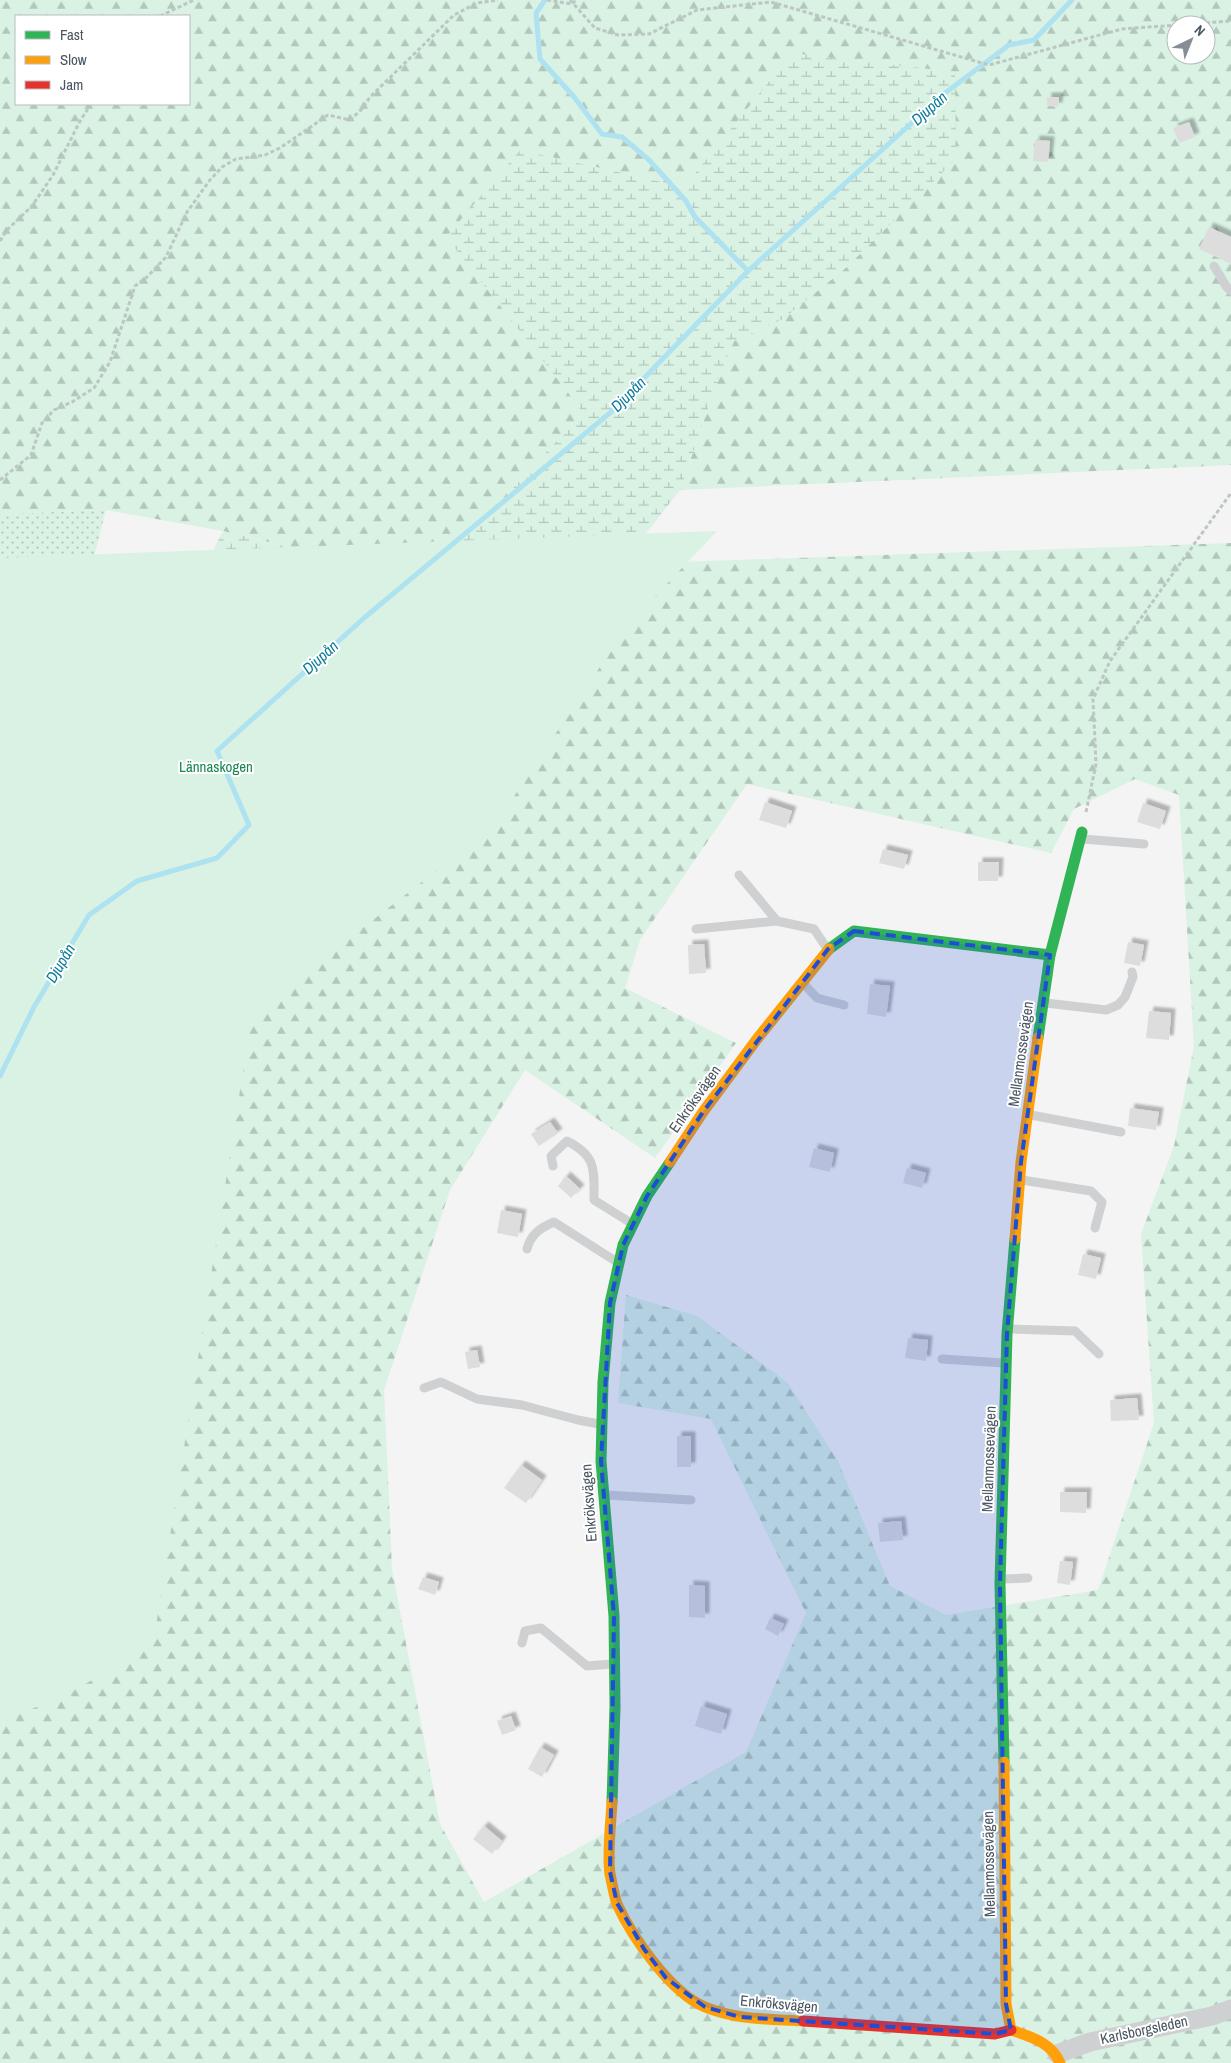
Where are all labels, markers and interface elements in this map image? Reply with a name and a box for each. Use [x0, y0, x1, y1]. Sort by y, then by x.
legend [15, 15, 190, 105]
north arrow [1166, 15, 1216, 65]
text: N [1191, 21, 1209, 40]
text: Fast [60, 24, 84, 45]
text: Slow [60, 49, 87, 70]
text: Jam [60, 74, 83, 95]
water label: Djupån [906, 86, 952, 130]
water label: Djupån [606, 372, 650, 416]
water label: Djupån [297, 635, 343, 679]
park label: Lännaskogen [179, 756, 253, 777]
water label: Djupån [40, 940, 80, 986]
street label: Mellanmossevägen [1003, 1000, 1038, 1108]
street label: Enkröksvägen [664, 1061, 726, 1137]
street label: Mellanmossevägen [976, 1406, 1001, 1512]
street label: Enkröksvägen [575, 1463, 602, 1543]
street label: Mellanmossevägen [977, 1811, 1000, 1917]
street label: Enkröksvägen [739, 1990, 819, 2017]
street label: Karlsborgsleden [1098, 2010, 1190, 2049]

